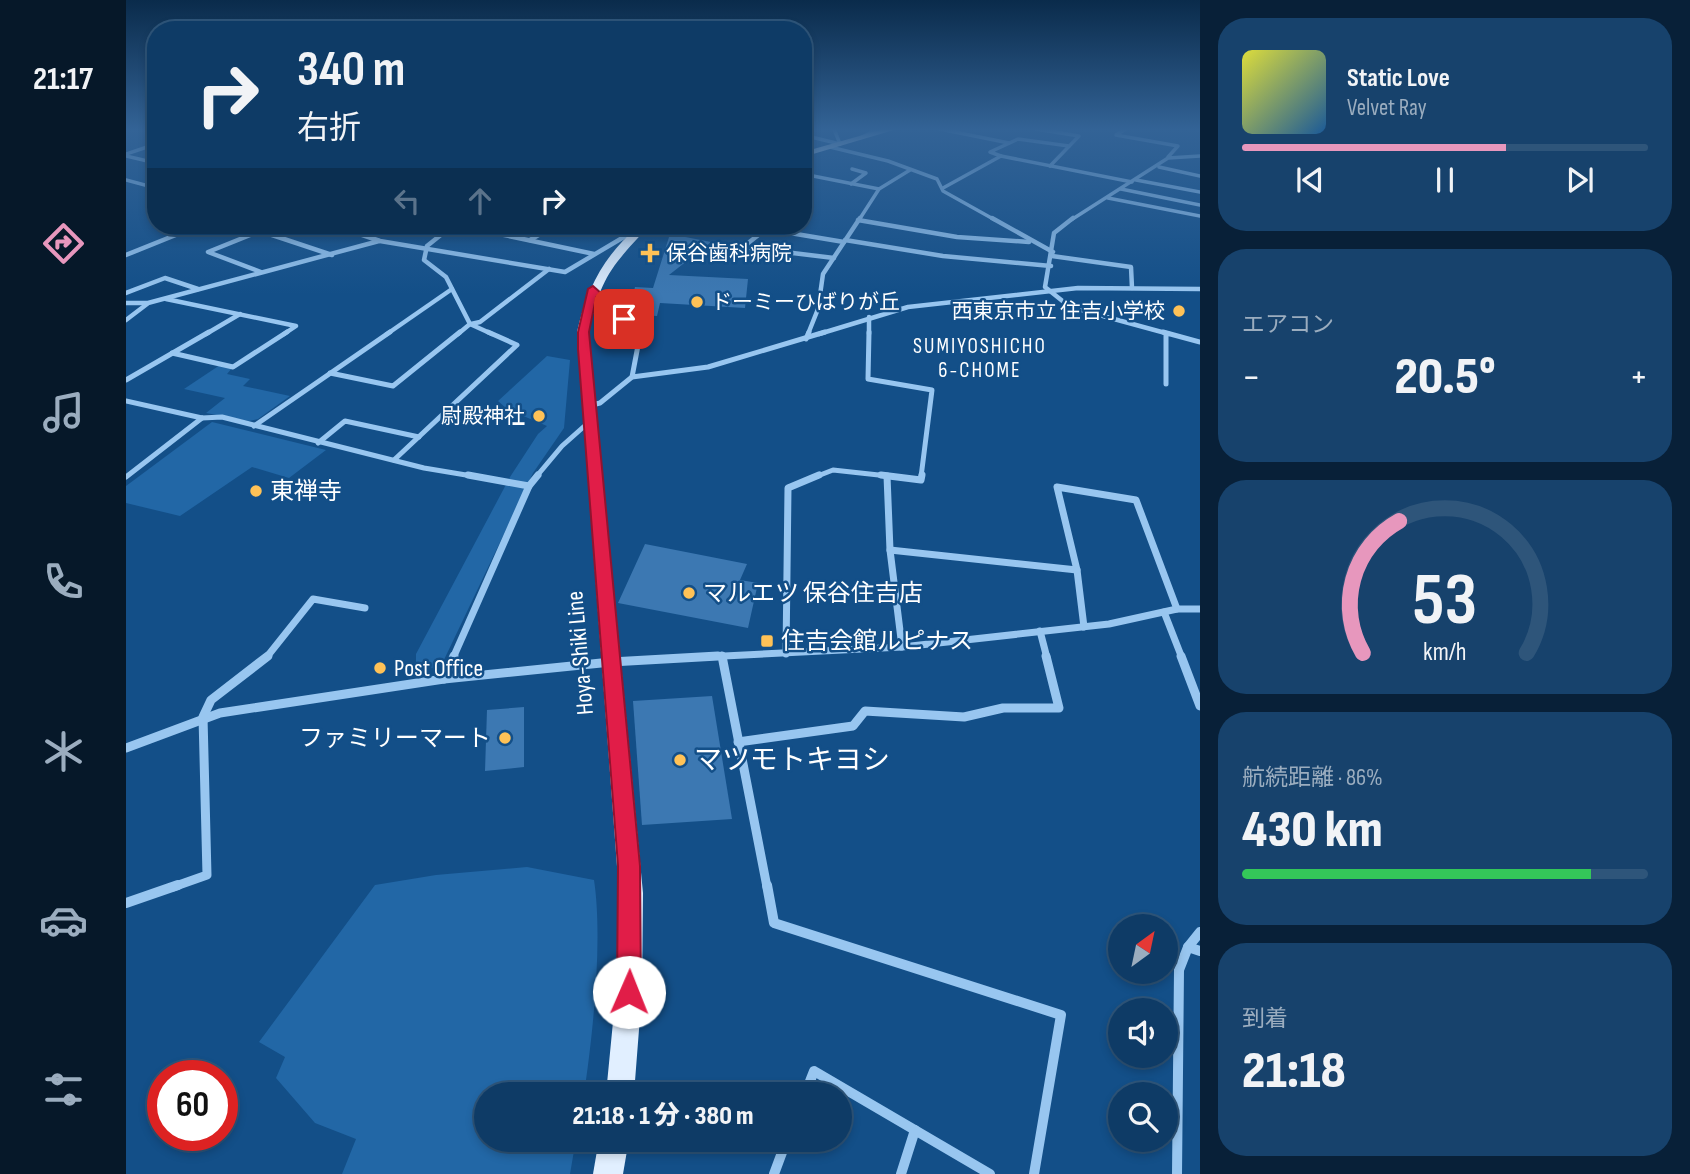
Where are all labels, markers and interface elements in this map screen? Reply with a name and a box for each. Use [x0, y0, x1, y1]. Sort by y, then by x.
text: 340 m [297, 41, 405, 100]
icon: right [182, 49, 273, 140]
text: 21:17 [33, 60, 93, 99]
text: Static Love [1347, 63, 1450, 94]
text: Velvet Ray [1347, 94, 1427, 122]
text: 右折 [297, 109, 361, 148]
icon: previous [1291, 161, 1329, 199]
icon: pause [1426, 161, 1464, 199]
icon: next [1561, 161, 1599, 199]
icon: left [388, 182, 426, 220]
icon: ahead [461, 182, 499, 220]
icon: right [534, 182, 572, 220]
icon: directions [39, 219, 88, 268]
place label: 保谷歯科病院 [666, 241, 792, 266]
marker: 保谷歯科病院 [640, 243, 660, 263]
pin [594, 289, 654, 349]
place label: ドーミーひばりが丘 [711, 290, 900, 315]
marker: ドーミーひばりが丘 [689, 294, 705, 310]
place label: 西東京市立 住吉小学校 [952, 299, 1165, 324]
icon: arrive [605, 300, 643, 338]
marker: 西東京市立 住吉小学校 [1171, 303, 1187, 319]
text: エアコン [1242, 311, 1334, 339]
district label: SUMIYOSHICHO 6-CHOME [913, 334, 1047, 383]
text: 20.5° [1394, 346, 1496, 409]
text: − [1242, 355, 1261, 400]
text: + [1629, 355, 1648, 400]
icon: music [39, 388, 88, 437]
place label: 尉殿神社 [441, 404, 525, 429]
marker: 尉殿神社 [531, 408, 547, 424]
place label: 東禅寺 [270, 477, 342, 506]
marker: 東禅寺 [248, 483, 264, 499]
icon: phone [39, 557, 88, 606]
text: 53 [1413, 557, 1477, 645]
place label: マルエツ 保谷住吉店 [703, 579, 923, 608]
marker: マルエツ 保谷住吉店 [681, 585, 697, 601]
street label: Hoya-Shiki Line [560, 590, 600, 716]
place label: 住吉会館ルピナス [781, 627, 973, 656]
marker: 住吉会館ルピナス [759, 633, 775, 649]
text: km/h [1423, 637, 1467, 668]
place label: Post Office [394, 654, 483, 683]
marker: Post Office [372, 660, 388, 676]
place label: ファミリーマート [299, 724, 491, 753]
icon: climate [39, 727, 88, 776]
marker: ファミリーマート [497, 730, 513, 746]
place label: マツモトキヨシ [694, 744, 890, 777]
marker: マツモトキヨシ [672, 752, 688, 768]
text: 航続距離 · 86% [1242, 764, 1383, 792]
text: 430 km [1242, 799, 1383, 862]
icon: car [39, 896, 88, 945]
north arrow [1108, 914, 1178, 984]
map controls [1108, 914, 1178, 1152]
position arrow [592, 955, 666, 1029]
button: sound [1108, 998, 1178, 1068]
text: 到着 [1242, 1005, 1288, 1033]
text: 21:18 [1242, 1040, 1346, 1103]
speed limit sign: 60 [147, 1060, 238, 1151]
icon: filters [39, 1065, 88, 1114]
button: search [1108, 1082, 1178, 1152]
text: 21:18 · 1 分 · 380 m [573, 1101, 753, 1132]

